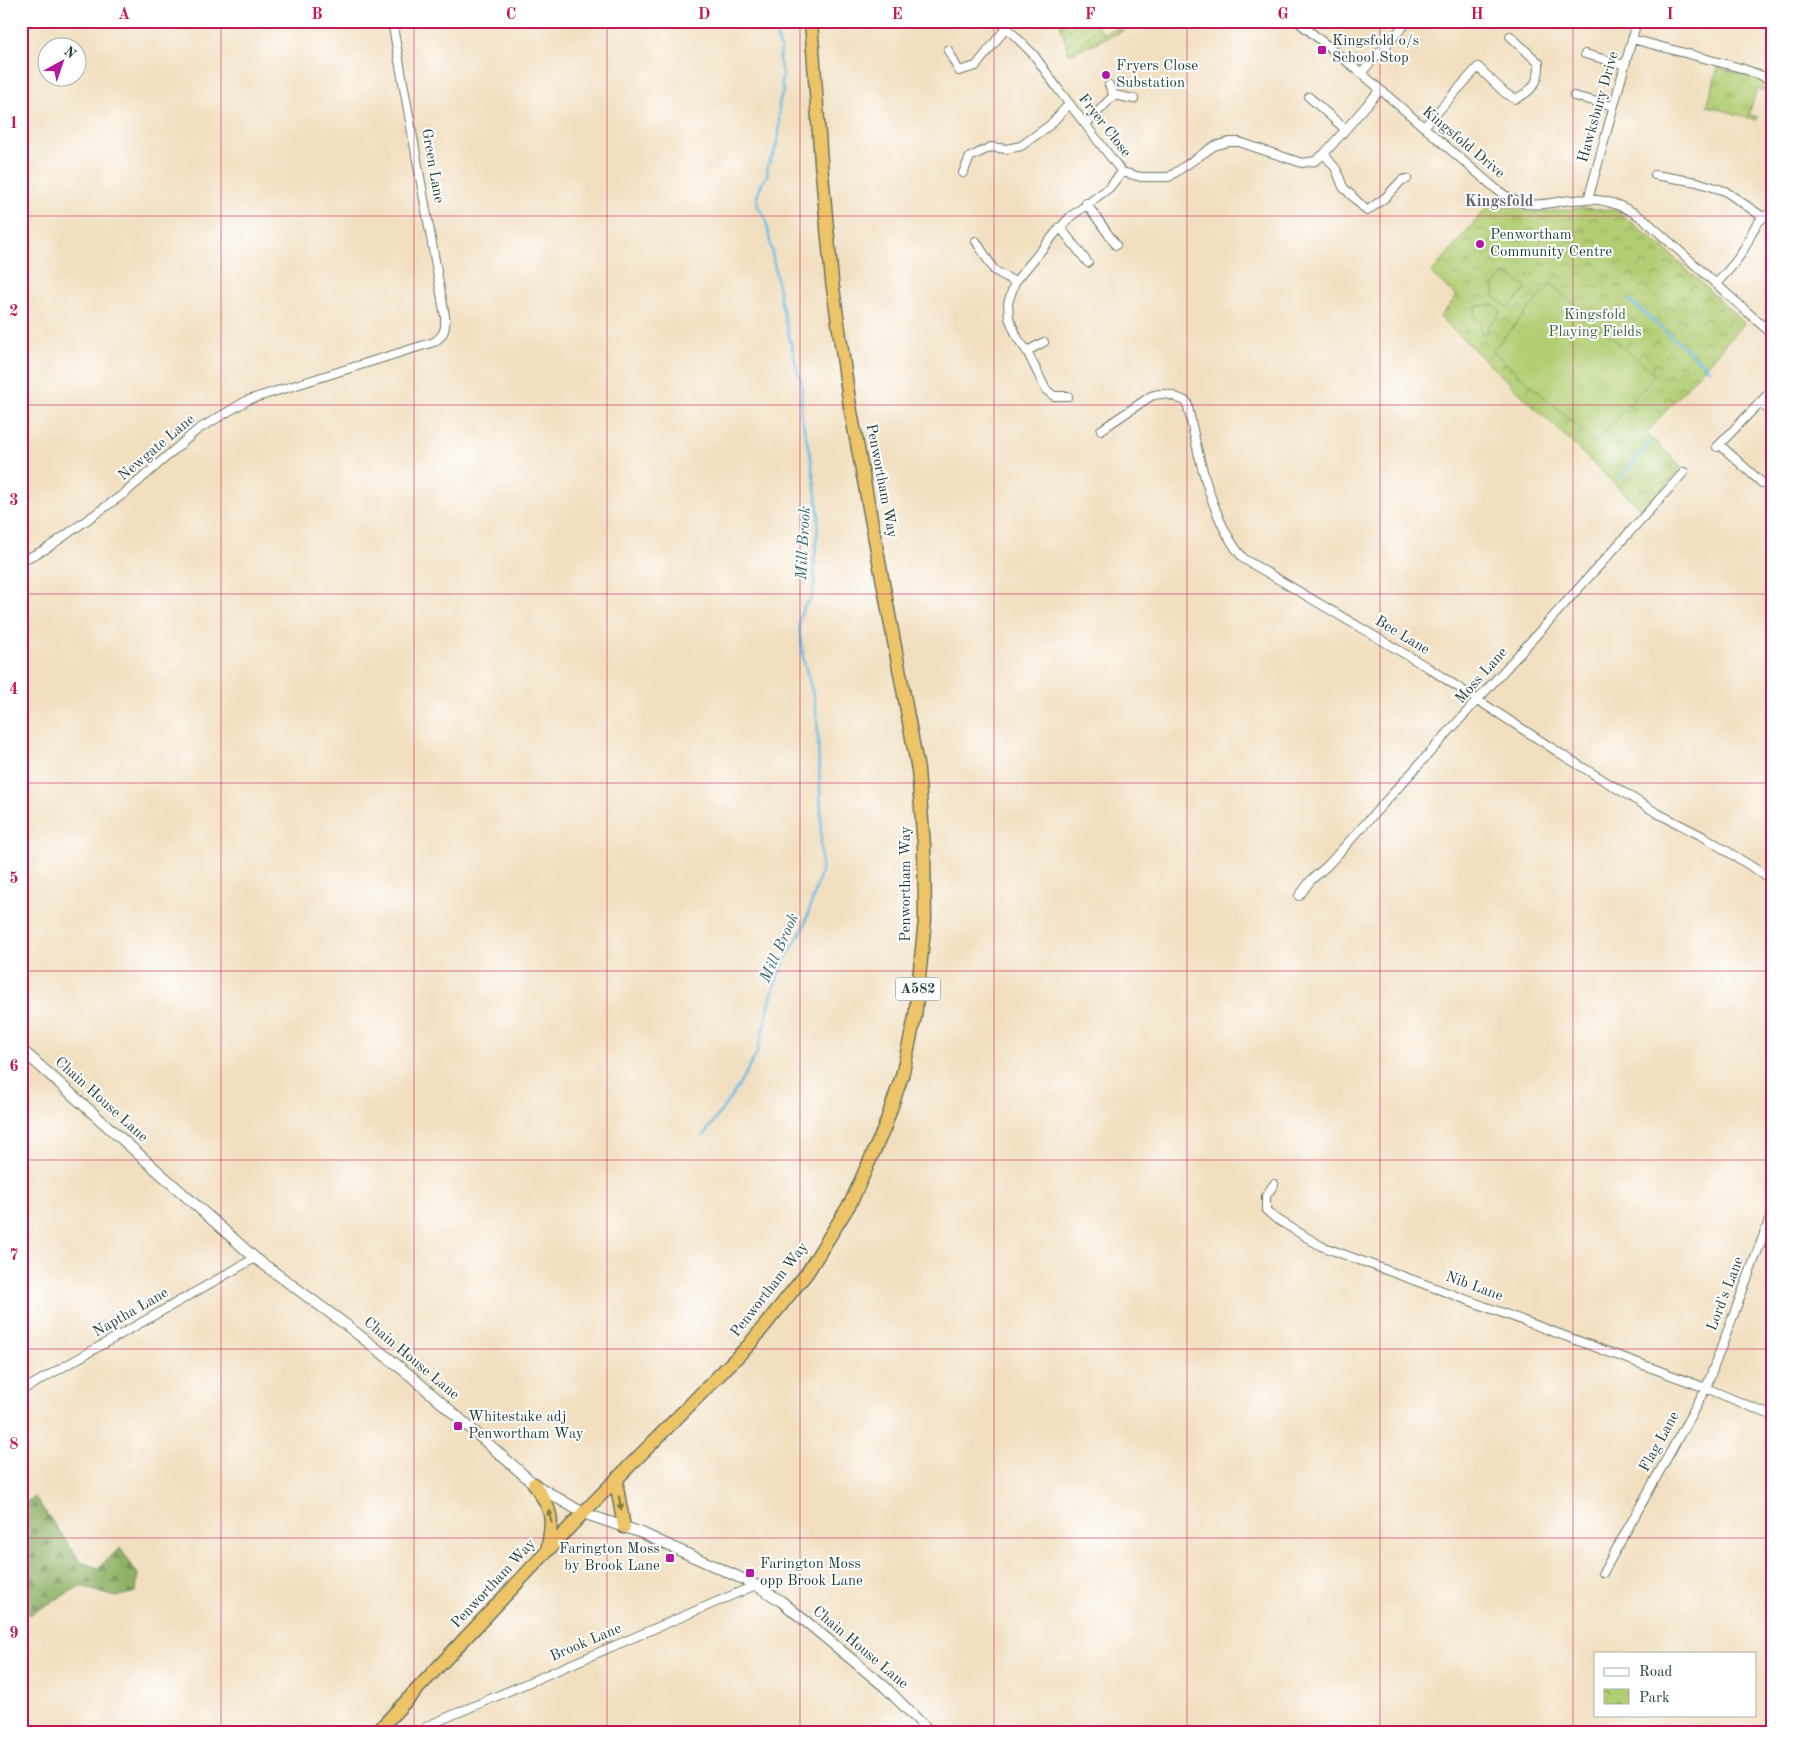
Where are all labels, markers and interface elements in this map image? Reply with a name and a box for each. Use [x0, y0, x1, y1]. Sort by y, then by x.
text: A [118, 7, 130, 23]
text: B [311, 7, 323, 23]
text: C [506, 7, 516, 23]
text: D [698, 7, 710, 23]
text: E [891, 7, 903, 23]
text: F [1085, 7, 1096, 23]
text: G [1277, 7, 1289, 23]
text: H [1470, 7, 1484, 23]
text: I [1666, 7, 1674, 23]
place label: Kingsfold o/s School Stop [1332, 34, 1419, 66]
north arrow [38, 38, 88, 88]
text: N [61, 44, 79, 62]
marker: Kingsfold o/s School Stop [1316, 44, 1328, 56]
street label: Hawksbury Drive [1576, 50, 1622, 164]
place label: Fryers Close Substation [1116, 59, 1198, 91]
marker: Fryers Close Substation [1100, 69, 1112, 81]
street label: Fryer Close [1075, 92, 1133, 161]
street label: Kingsfold Drive [1419, 104, 1507, 182]
text: 1 [9, 116, 19, 132]
street label: Green Lane [418, 128, 446, 205]
district label: Kingsfold [1465, 194, 1534, 210]
place label: Penwortham Community Centre [1490, 228, 1612, 260]
marker: Penwortham Community Centre [1474, 238, 1486, 250]
text: 2 [9, 304, 19, 320]
park label: Kingsfold Playing Fields [1548, 308, 1642, 340]
street label: Newgate Lane [116, 412, 198, 484]
street label: Penwortham Way [863, 423, 899, 539]
text: 3 [9, 493, 19, 509]
water label: Mill Brook [794, 505, 814, 581]
street label: Bee Lane [1372, 614, 1432, 658]
street label: Moss Lane [1453, 645, 1511, 707]
text: 4 [9, 682, 19, 698]
street label: Penwortham Way [899, 826, 914, 942]
text: 5 [9, 871, 19, 887]
water label: Mill Brook [757, 911, 802, 986]
road number: A582 [896, 978, 940, 1001]
street label: Chain House Lane [52, 1055, 150, 1146]
text: 6 [9, 1059, 19, 1075]
street label: Penwortham Way [728, 1240, 812, 1340]
text: 7 [9, 1248, 19, 1264]
street label: Lord's Lane [1705, 1255, 1747, 1333]
street label: Nib Lane [1443, 1270, 1505, 1304]
street label: Naptha Lane [91, 1285, 171, 1341]
street label: Chain House Lane [360, 1315, 462, 1403]
street label: Flag Lane [1637, 1409, 1683, 1475]
place label: Whitestake adj Penwortham Way [468, 1410, 584, 1442]
marker: Whitestake adj Penwortham Way [452, 1420, 464, 1432]
text: 8 [9, 1437, 19, 1453]
one-way arrow [616, 1495, 624, 1511]
one-way arrow [546, 1508, 554, 1523]
street label: Penwortham Way [449, 1537, 539, 1631]
place label: Farington Moss by Brook Lane [559, 1542, 660, 1574]
marker: Farington Moss by Brook Lane [664, 1552, 676, 1564]
place label: Farington Moss opp Brook Lane [760, 1557, 863, 1589]
marker: Farington Moss opp Brook Lane [744, 1567, 756, 1579]
street label: Chain House Lane [809, 1604, 911, 1692]
street label: Brook Lane [548, 1621, 624, 1665]
text: 9 [9, 1626, 19, 1642]
legend [1594, 1652, 1756, 1716]
text: Road [1639, 1665, 1673, 1680]
text: Park [1639, 1691, 1670, 1706]

